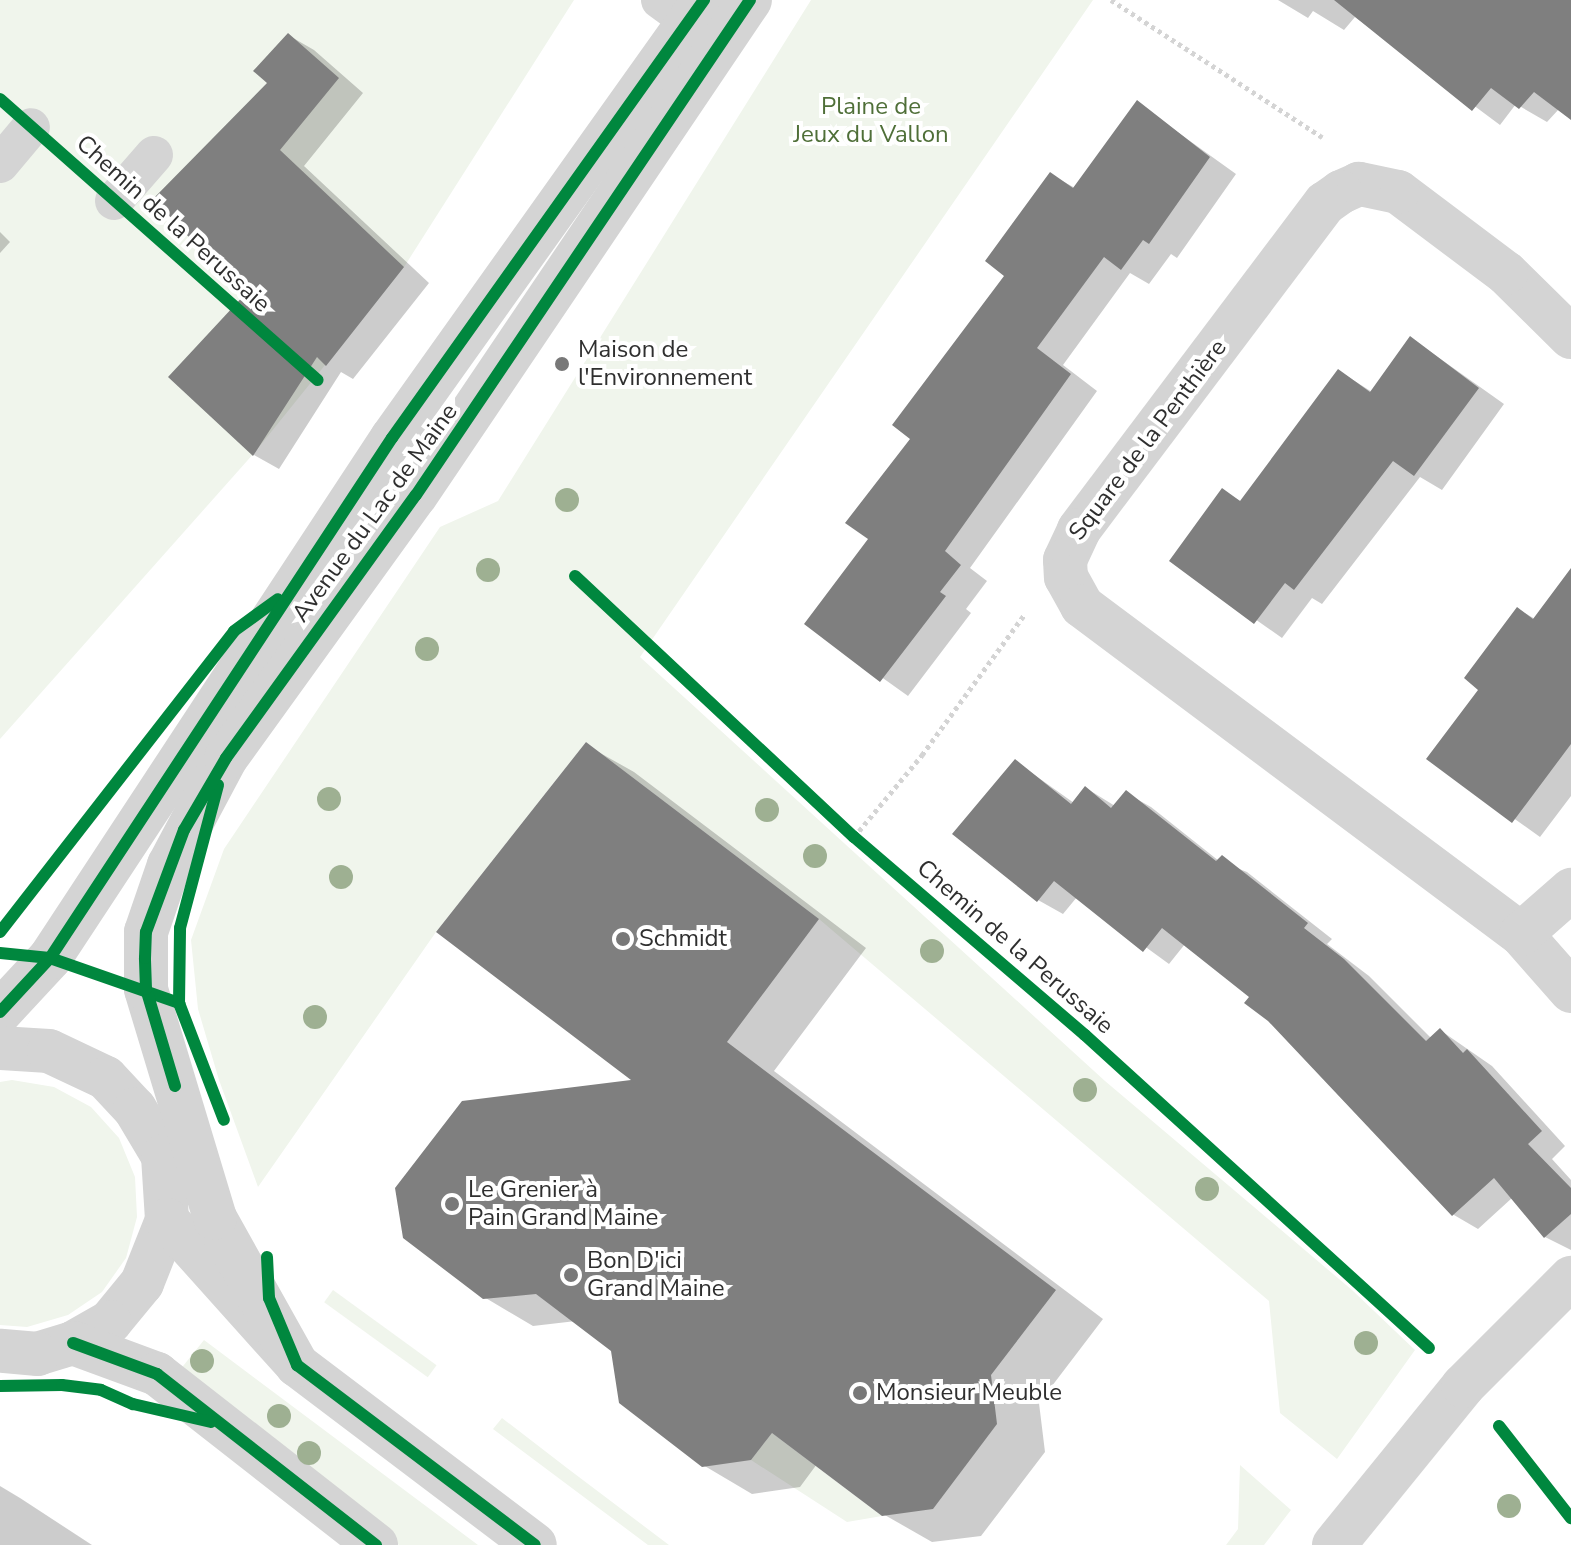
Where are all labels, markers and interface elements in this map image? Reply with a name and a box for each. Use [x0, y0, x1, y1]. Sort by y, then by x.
park label: Plaine de Jeux du Vallon [793, 93, 949, 149]
street label: Chemin de la Perussaie [70, 129, 276, 319]
street label: Square de la Penthière [1063, 334, 1233, 546]
place label: Maison de l'Environnement [578, 336, 752, 392]
marker: Maison de l'Environnement [553, 355, 571, 373]
street label: Avenue du Lac de Maine [286, 398, 464, 628]
street label: Chemin de la Perussaie [911, 854, 1119, 1040]
place label: Schmidt [639, 925, 727, 953]
marker: Schmidt [614, 930, 632, 948]
place label: Le Grenier à Pain Grand Maine [468, 1176, 658, 1232]
marker: Le Grenier à Pain Grand Maine [443, 1195, 461, 1213]
place label: Bon D'ici Grand Maine [587, 1247, 725, 1303]
marker: Bon D'ici Grand Maine [562, 1266, 580, 1284]
place label: Monsieur Meuble [876, 1379, 1062, 1407]
marker: Monsieur Meuble [851, 1384, 869, 1402]

